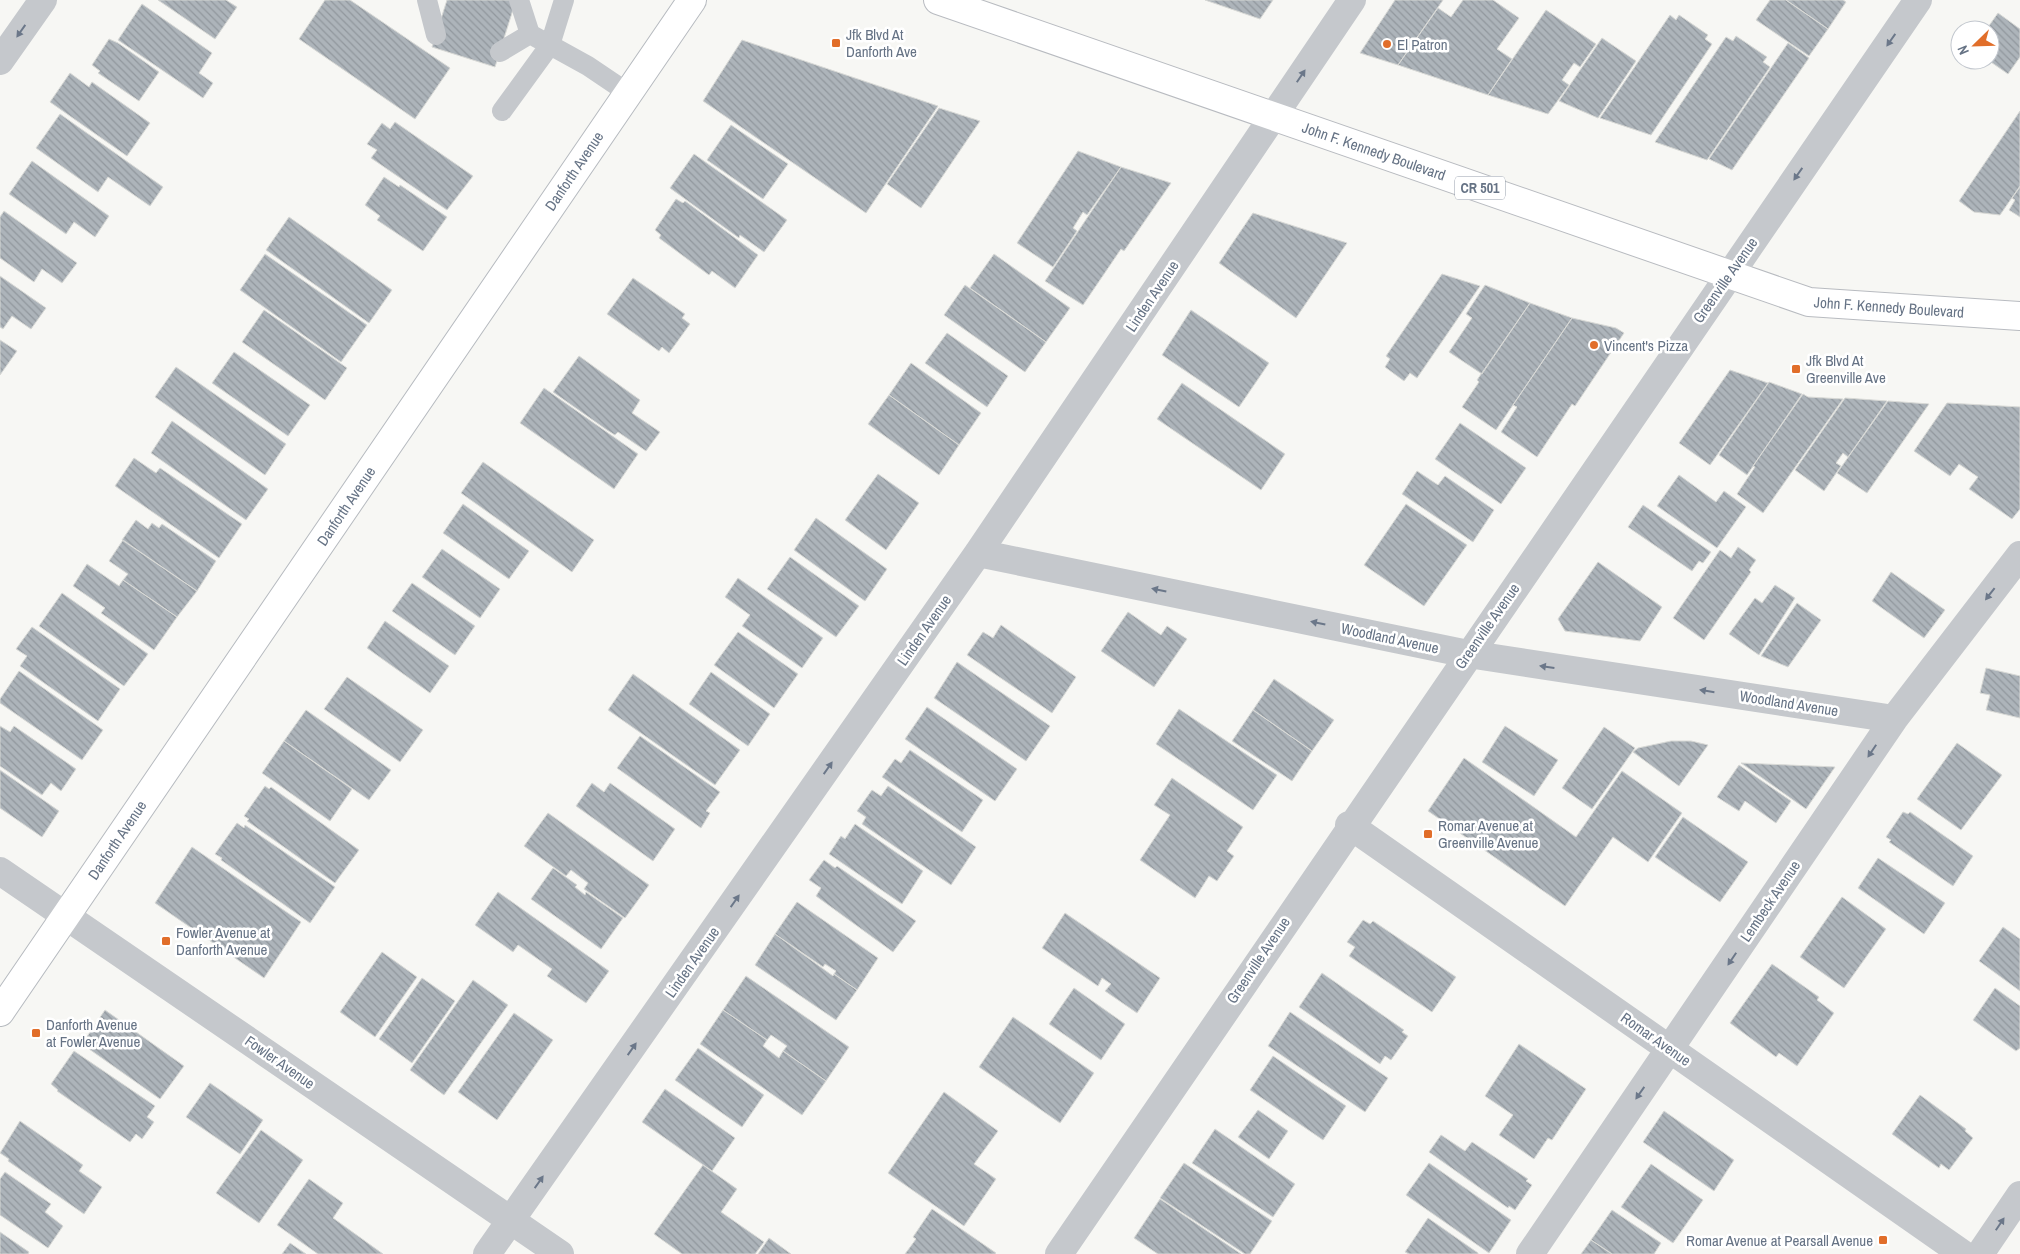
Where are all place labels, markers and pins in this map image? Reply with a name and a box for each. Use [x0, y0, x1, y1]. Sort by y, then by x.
place label: Jfk Blvd At Danforth Ave [846, 24, 917, 62]
place label: El Patron [1397, 34, 1448, 55]
marker: Jfk Blvd At Danforth Ave [830, 37, 842, 49]
marker: El Patron [1381, 38, 1393, 50]
place label: Vincent's Pizza [1604, 335, 1688, 356]
marker: Vincent's Pizza [1588, 339, 1600, 351]
place label: Jfk Blvd At Greenville Ave [1806, 350, 1886, 388]
marker: Jfk Blvd At Greenville Ave [1790, 363, 1802, 375]
place label: Romar Avenue at Greenville Avenue [1438, 815, 1538, 853]
marker: Romar Avenue at Greenville Avenue [1422, 828, 1434, 840]
place label: Fowler Avenue at Danforth Avenue [176, 922, 271, 960]
marker: Fowler Avenue at Danforth Avenue [160, 935, 172, 947]
place label: Danforth Avenue at Fowler Avenue [46, 1014, 140, 1052]
marker: Danforth Avenue at Fowler Avenue [30, 1027, 42, 1039]
place label: Romar Avenue at Pearsall Avenue [1686, 1230, 1873, 1251]
marker: Romar Avenue at Pearsall Avenue [1877, 1234, 1889, 1246]

